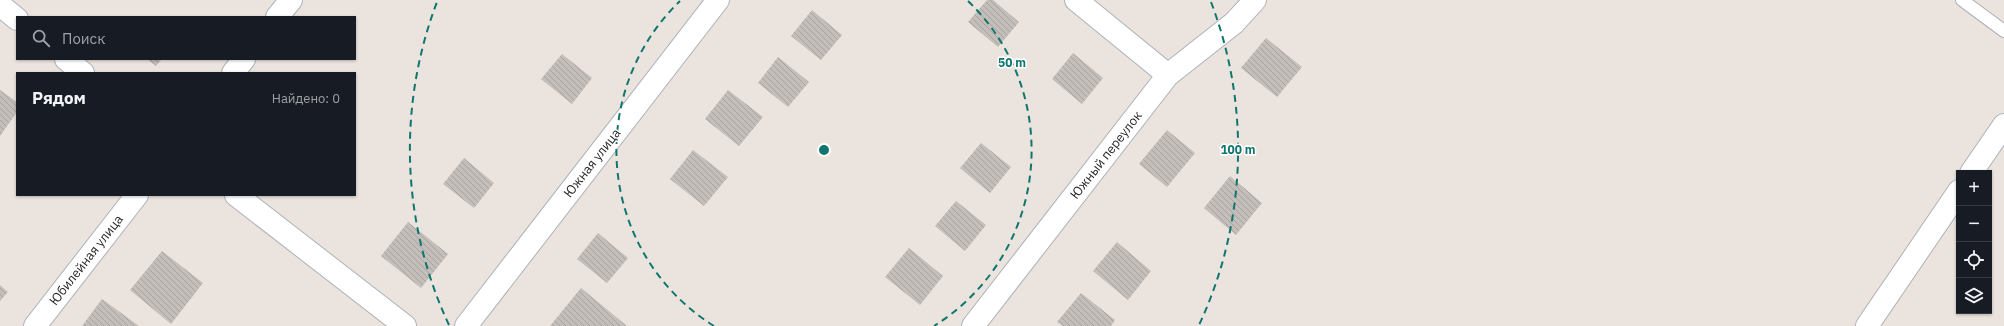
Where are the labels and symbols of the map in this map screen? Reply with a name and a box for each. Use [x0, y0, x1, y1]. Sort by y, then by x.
text: 50 m [998, 55, 1026, 70]
street label: Южный переулок [1066, 107, 1146, 203]
street label: Южная улица [560, 125, 624, 201]
text: 100 m [1220, 142, 1256, 157]
centre of rings [817, 143, 831, 157]
street label: Юбилейная улица [45, 211, 127, 309]

